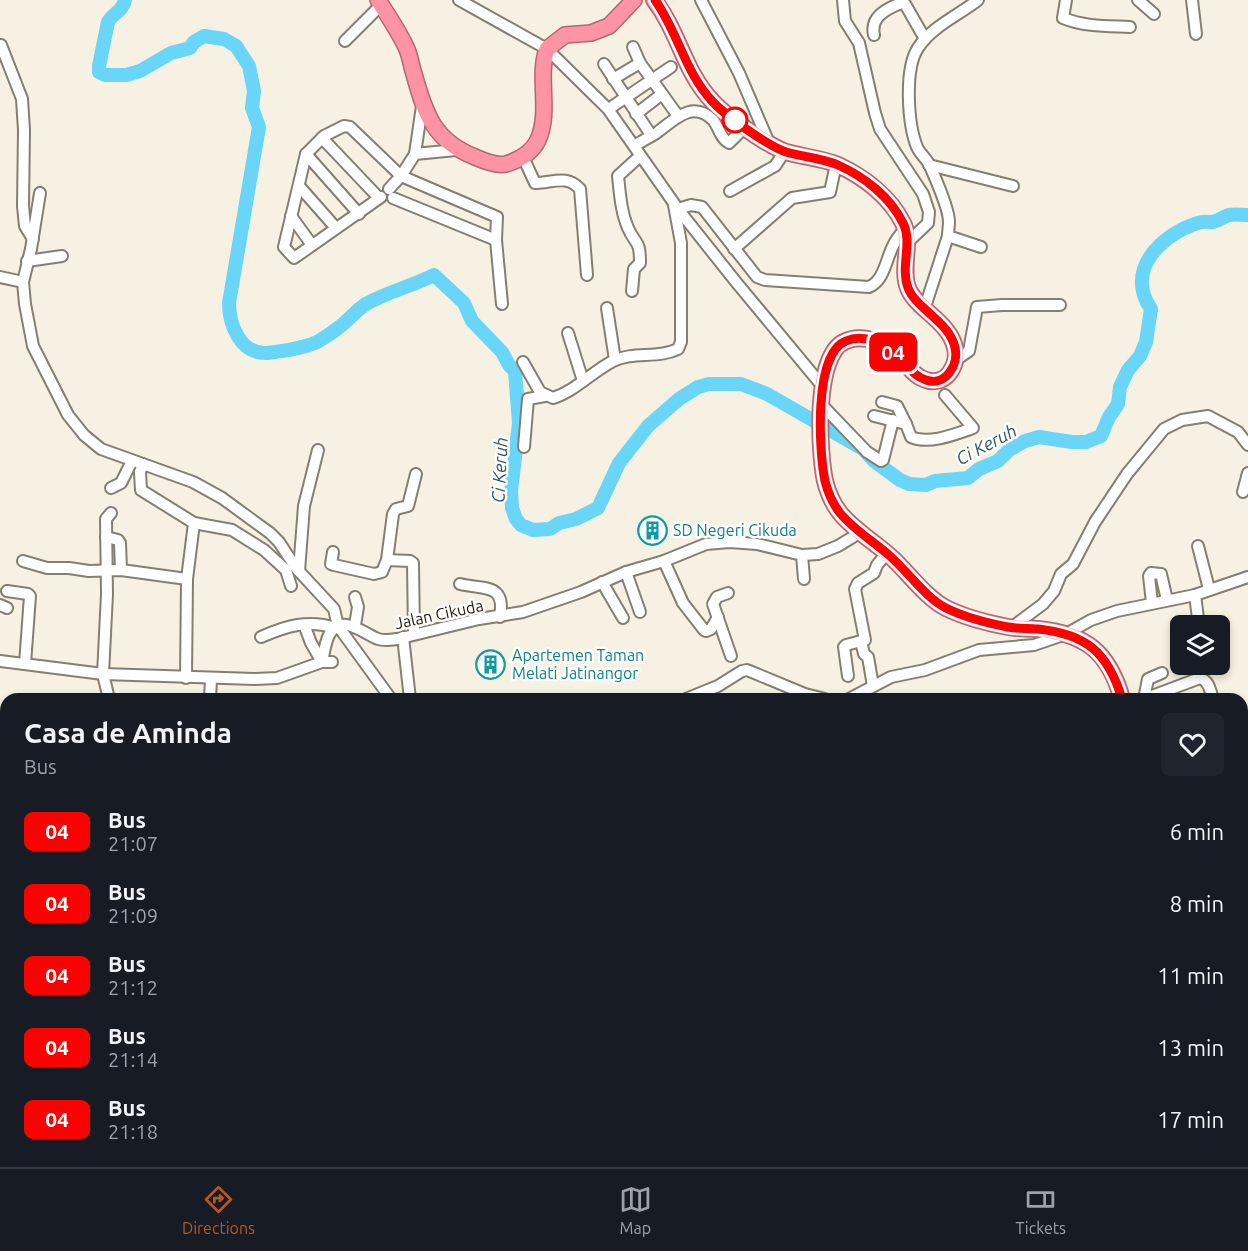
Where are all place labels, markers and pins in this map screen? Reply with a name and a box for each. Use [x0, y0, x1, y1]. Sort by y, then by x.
unlabelled marker [722, 107, 748, 133]
building icon: SD Negeri Cikuda [636, 514, 668, 546]
place label: SD Negeri Cikuda [673, 521, 797, 539]
place label: Apartemen Taman Melati Jatinangor [512, 646, 644, 682]
building icon: Apartemen Taman Melati Jatinangor [475, 648, 507, 680]

